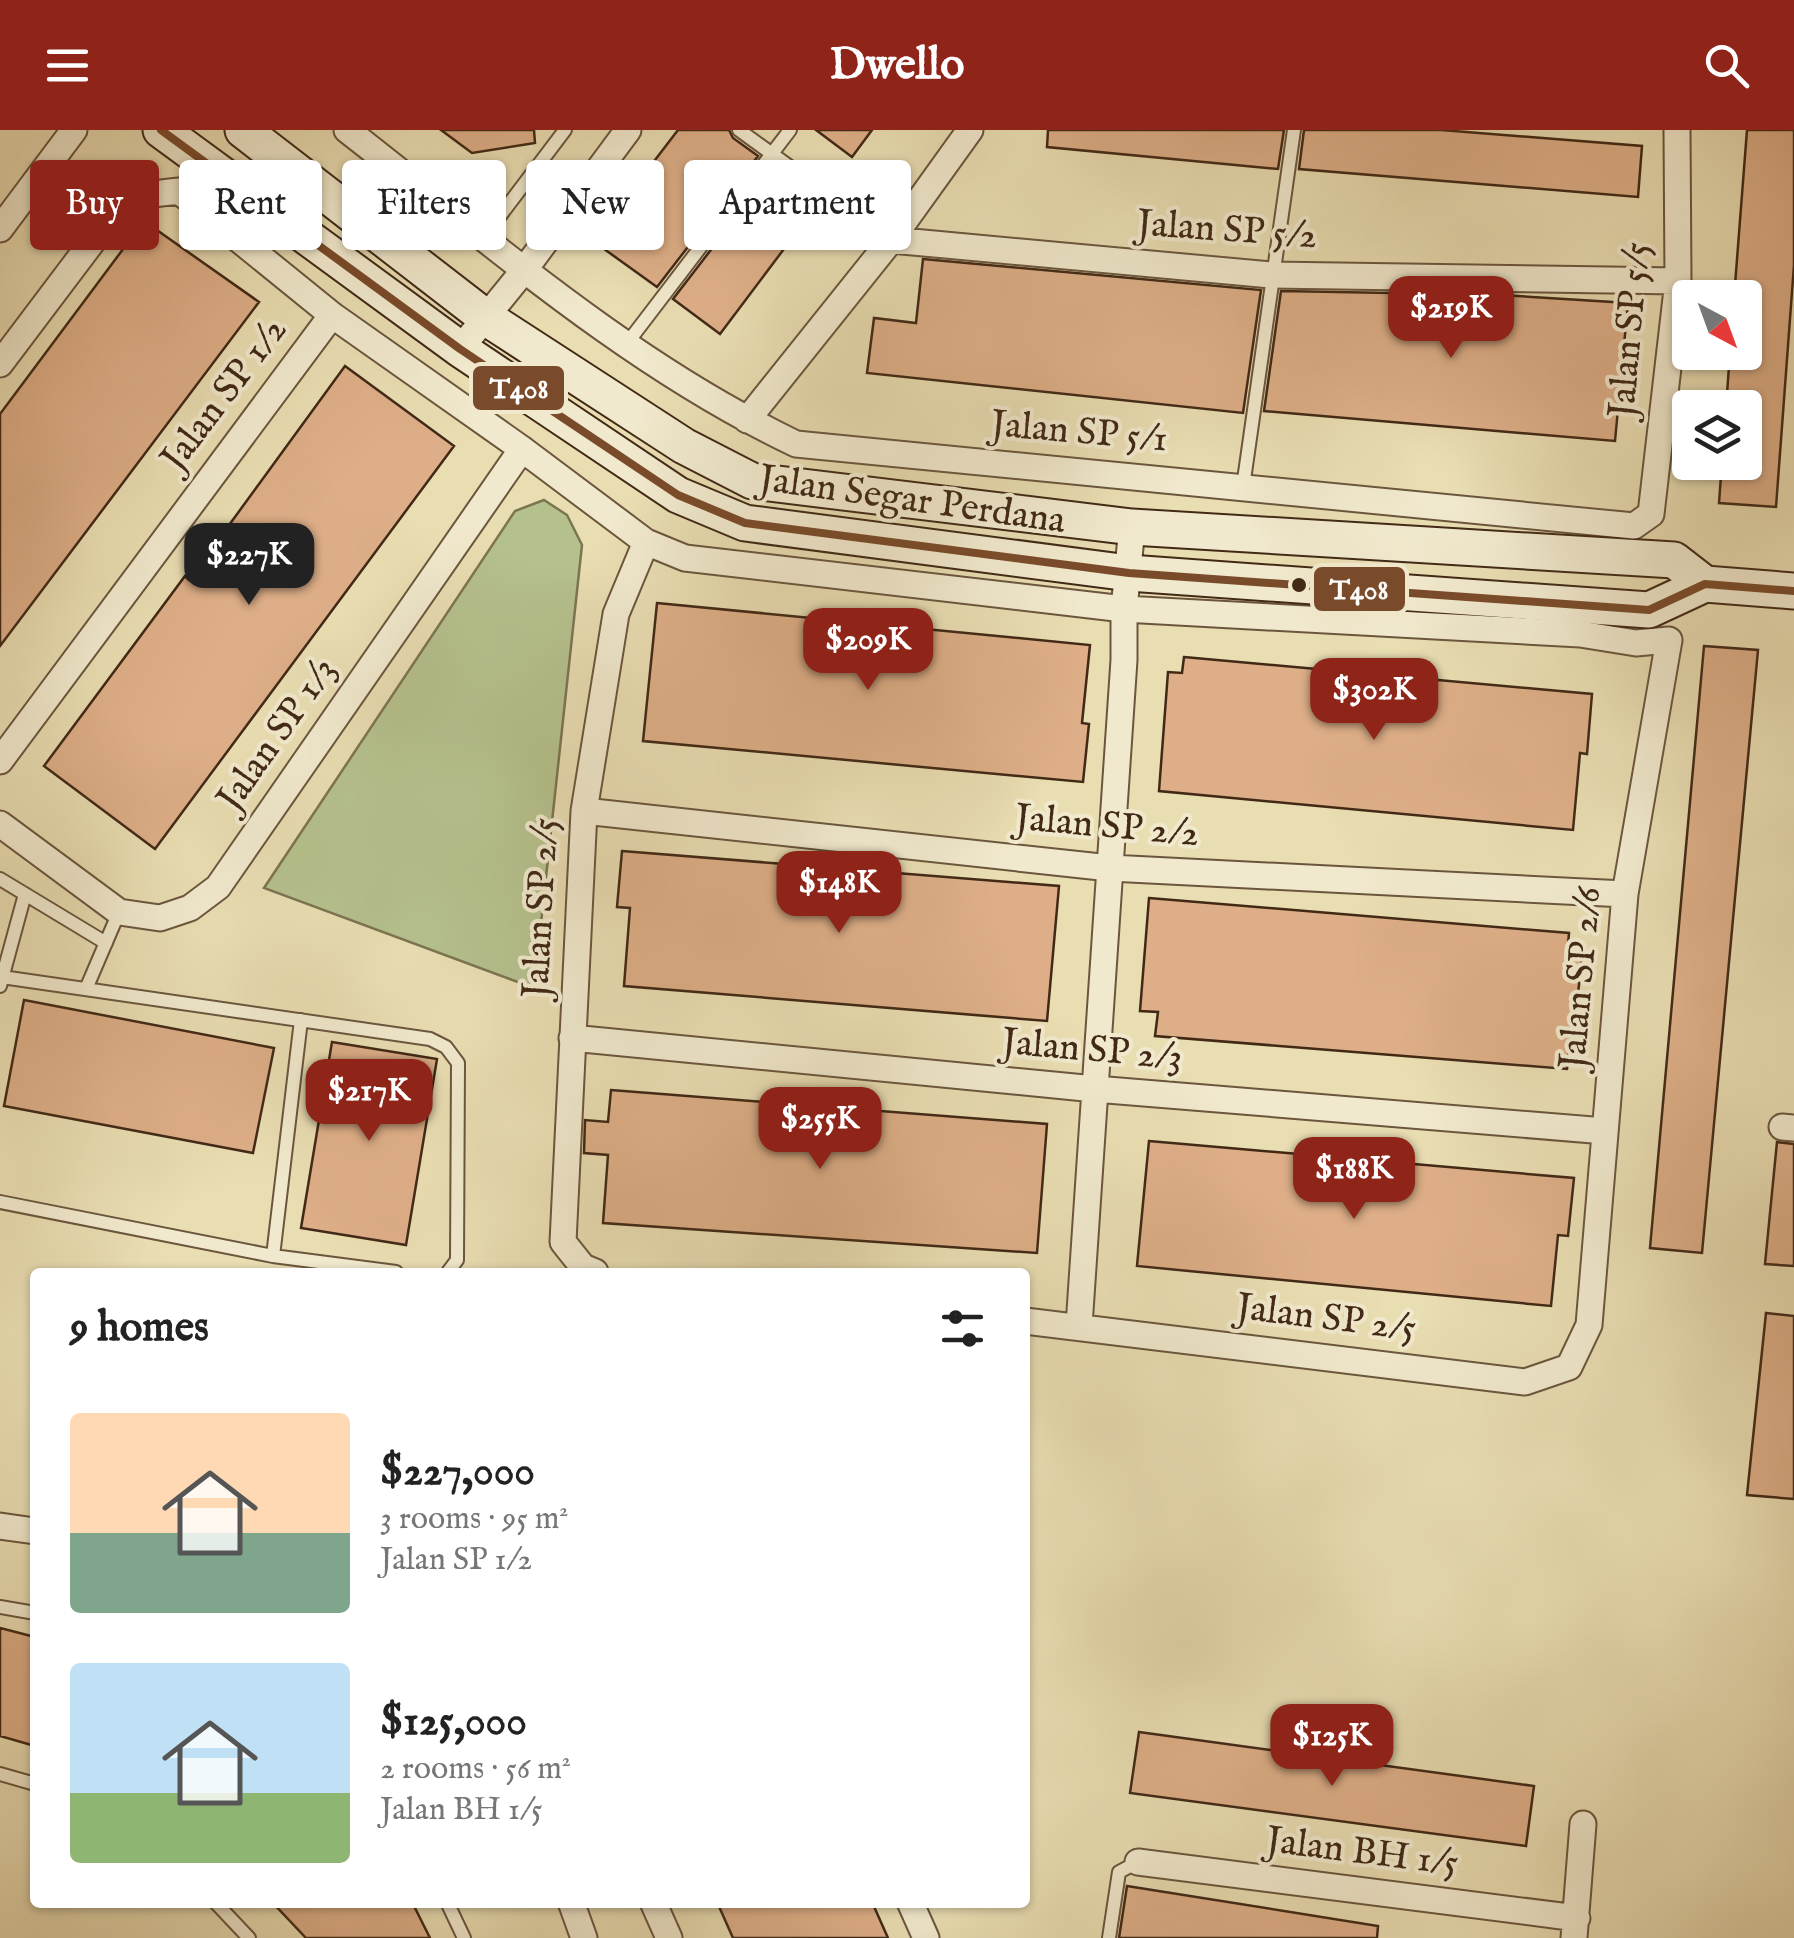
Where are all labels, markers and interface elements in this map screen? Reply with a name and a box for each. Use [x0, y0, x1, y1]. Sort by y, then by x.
text: Dwello [830, 37, 964, 94]
icon: menu [40, 38, 95, 93]
icon: search [1699, 38, 1754, 93]
chip: Buy [30, 160, 159, 250]
chip: Rent [179, 160, 322, 250]
chip: Filters [342, 160, 506, 250]
chip: New [526, 160, 664, 250]
chip: Apartment [684, 160, 911, 250]
street label: Jalan SP 5/2 [1131, 200, 1319, 261]
street label: Jalan SP 5/5 [1599, 240, 1663, 424]
pin: $219K [1381, 276, 1521, 361]
north arrow [1672, 280, 1762, 370]
map controls [1672, 280, 1762, 480]
text: $219K [1410, 288, 1492, 329]
street label: Jalan SP 1/2 [149, 308, 299, 485]
line badge: T408 [471, 364, 566, 412]
text: T408 [489, 373, 548, 408]
button: layers [1672, 390, 1762, 480]
street label: Jalan SP 5/1 [985, 401, 1169, 465]
street label: Jalan Segar Perdana [752, 455, 1069, 546]
pin: $227K [179, 523, 319, 608]
text: $227K [206, 535, 292, 576]
line badge: T408 [1312, 565, 1407, 613]
text: T408 [1329, 574, 1388, 609]
unlabelled marker [1289, 575, 1309, 595]
pin: $209K [798, 608, 938, 693]
text: $209K [825, 620, 911, 661]
street label: Jalan SP 1/3 [205, 649, 349, 825]
pin: $302K [1304, 658, 1444, 743]
text: $302K [1332, 670, 1416, 711]
street label: Jalan SP 2/2 [1009, 795, 1201, 859]
street label: Jalan SP 2/5 [513, 817, 571, 1003]
pin: $148K [769, 851, 909, 936]
text: $148K [798, 863, 880, 904]
street label: Jalan SP 2/6 [1550, 884, 1614, 1075]
street label: Jalan SP 2/3 [996, 1019, 1184, 1083]
pin: $217K [299, 1059, 439, 1144]
text: $217K [328, 1071, 410, 1112]
pin: $255K [750, 1087, 890, 1172]
text: $255K [781, 1099, 859, 1140]
pin: $188K [1284, 1137, 1424, 1222]
text: $188K [1315, 1149, 1393, 1190]
street label: Jalan SP 2/5 [1229, 1284, 1419, 1354]
icon: filters [935, 1301, 990, 1356]
text: 9 homes [70, 1302, 209, 1355]
text: $227,000 [380, 1446, 535, 1499]
icon: home [150, 1453, 270, 1573]
text: 3 rooms · 95 m² [380, 1499, 568, 1540]
text: Jalan SP 1/2 [380, 1540, 532, 1581]
text: $125,000 [380, 1696, 527, 1749]
icon: home [150, 1703, 270, 1823]
pin: $125K [1262, 1704, 1402, 1789]
text: $125K [1292, 1716, 1372, 1757]
text: 2 rooms · 56 m² [380, 1749, 571, 1790]
text: Jalan BH 1/5 [380, 1790, 543, 1831]
street label: Jalan BH 1/5 [1259, 1817, 1461, 1889]

